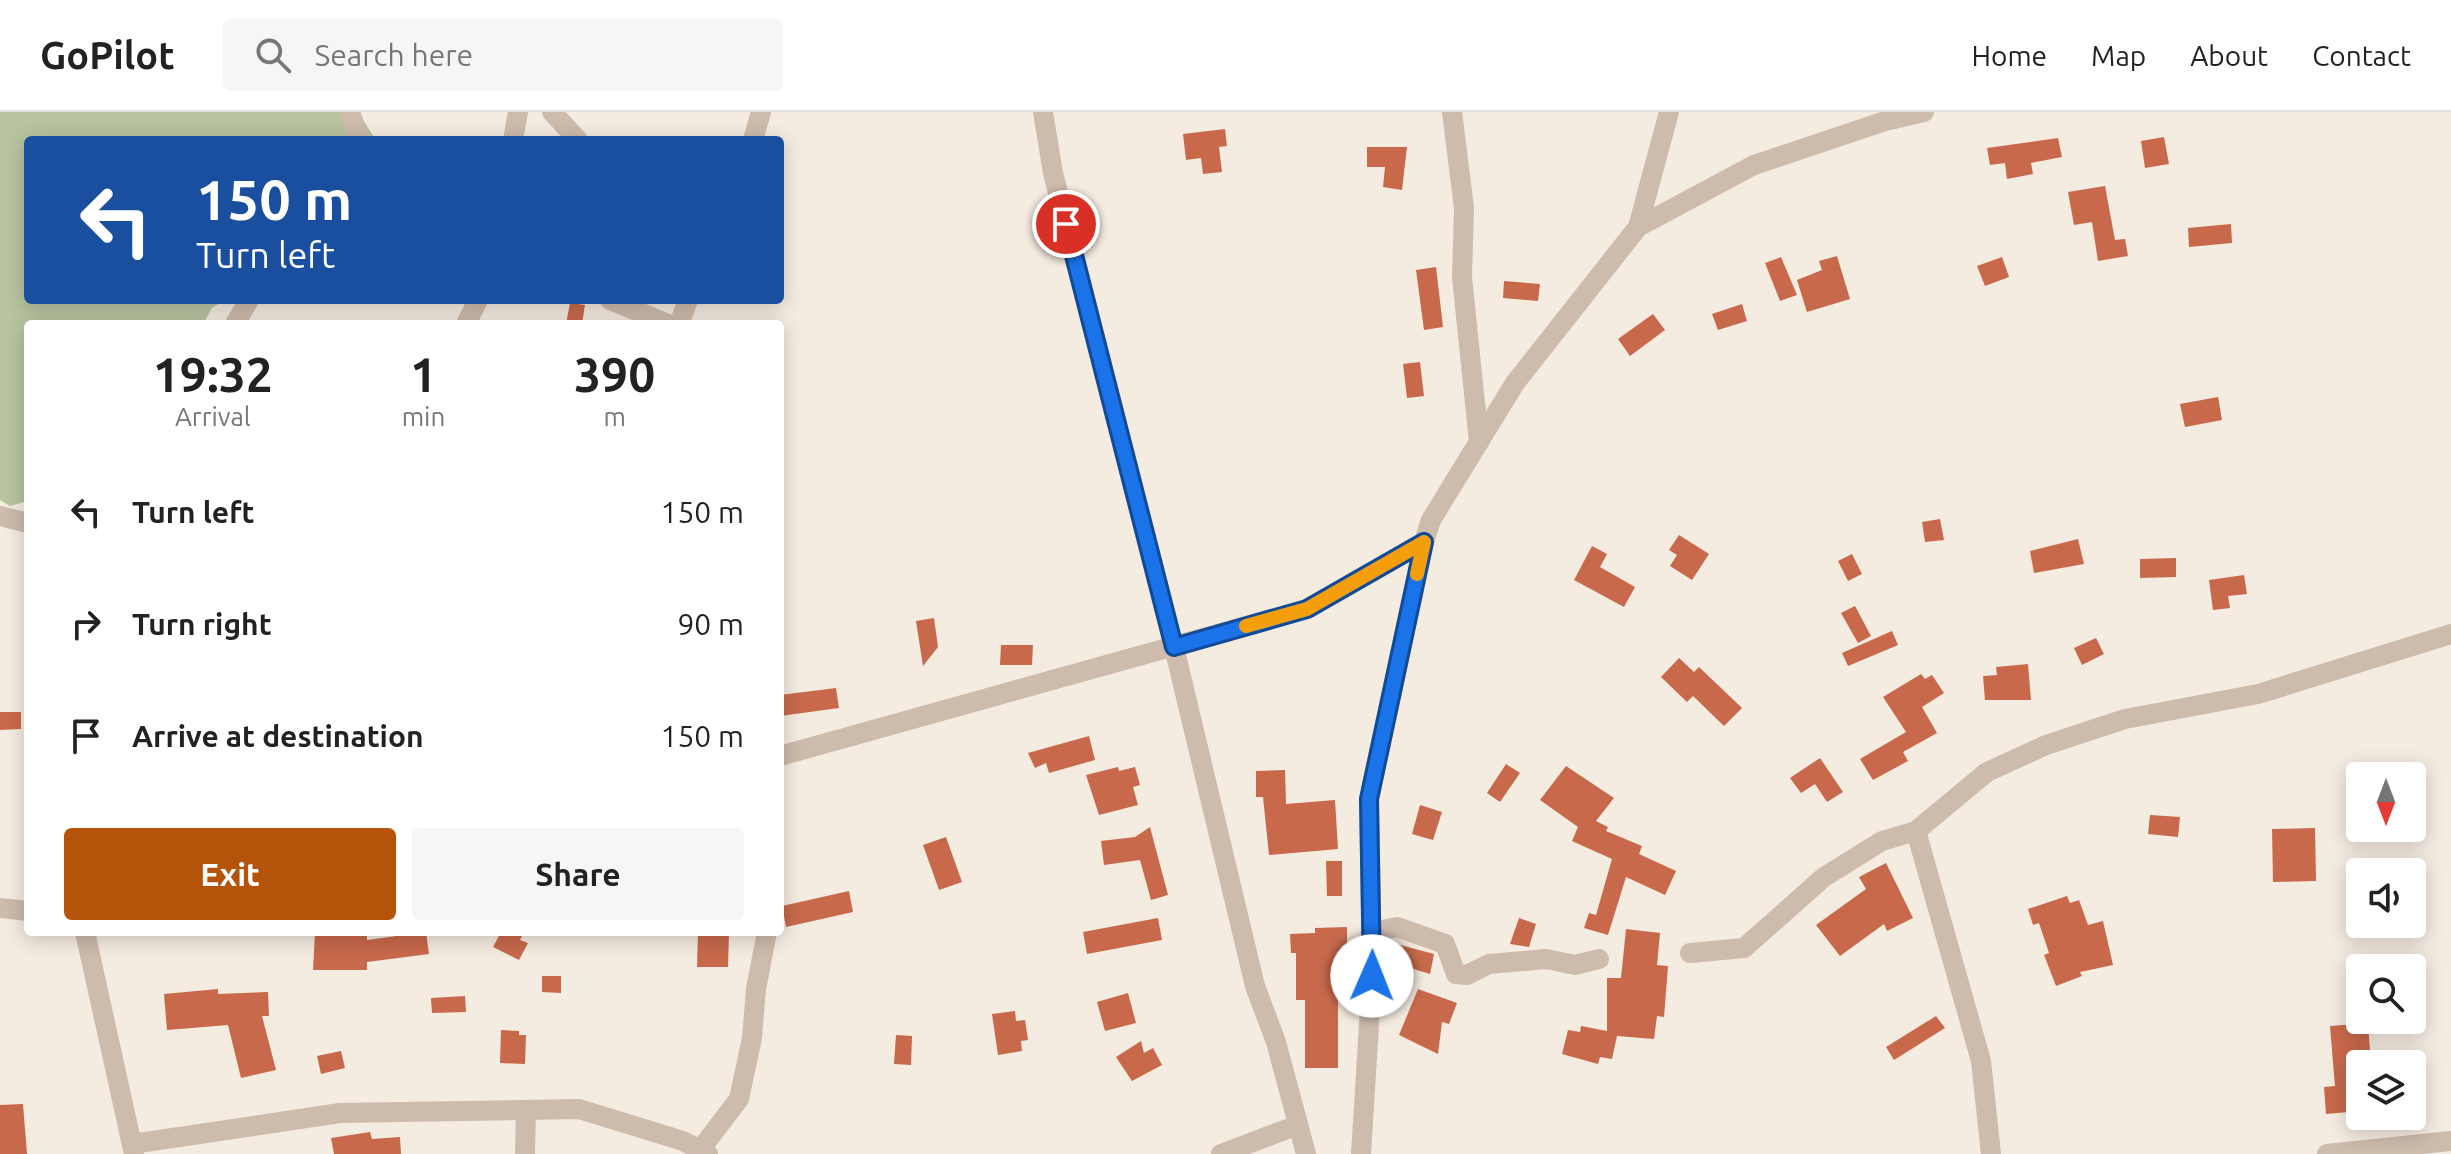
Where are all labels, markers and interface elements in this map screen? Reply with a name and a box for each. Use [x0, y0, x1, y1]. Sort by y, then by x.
search box [223, 19, 783, 91]
icon: search [251, 33, 295, 77]
text: GoPilot [40, 34, 175, 76]
text: Search here [315, 38, 473, 72]
text: Home [1972, 40, 2047, 71]
text: Map [2091, 40, 2146, 71]
text: About [2190, 40, 2268, 71]
text: Contact [2312, 40, 2411, 71]
icon: left [64, 168, 168, 272]
text: 150 m [196, 168, 352, 231]
pin [1032, 190, 1100, 258]
icon: arrive [1044, 202, 1088, 246]
text: Turn left [196, 234, 335, 275]
text: 19:32 [153, 347, 273, 401]
text: 1 [410, 347, 437, 401]
text: 390 [574, 347, 655, 401]
text: Arrival [175, 402, 251, 431]
text: min [402, 402, 445, 431]
text: m [603, 402, 626, 431]
icon: left [64, 490, 108, 534]
text: Turn left [132, 495, 254, 529]
text: 150 m [660, 495, 744, 529]
icon: right [64, 602, 108, 646]
text: Turn right [132, 607, 272, 641]
text: 90 m [677, 607, 744, 641]
icon: arrive [64, 714, 108, 758]
text: Arrive at destination [132, 719, 424, 753]
text: 150 m [660, 719, 744, 753]
north arrow [2346, 762, 2426, 842]
map controls [2346, 762, 2426, 1130]
button: Exit [64, 828, 396, 920]
button: Share [412, 828, 744, 920]
button: sound [2346, 858, 2426, 938]
position arrow [1330, 934, 1414, 1018]
button: search [2346, 954, 2426, 1034]
button: layers [2346, 1050, 2426, 1130]

